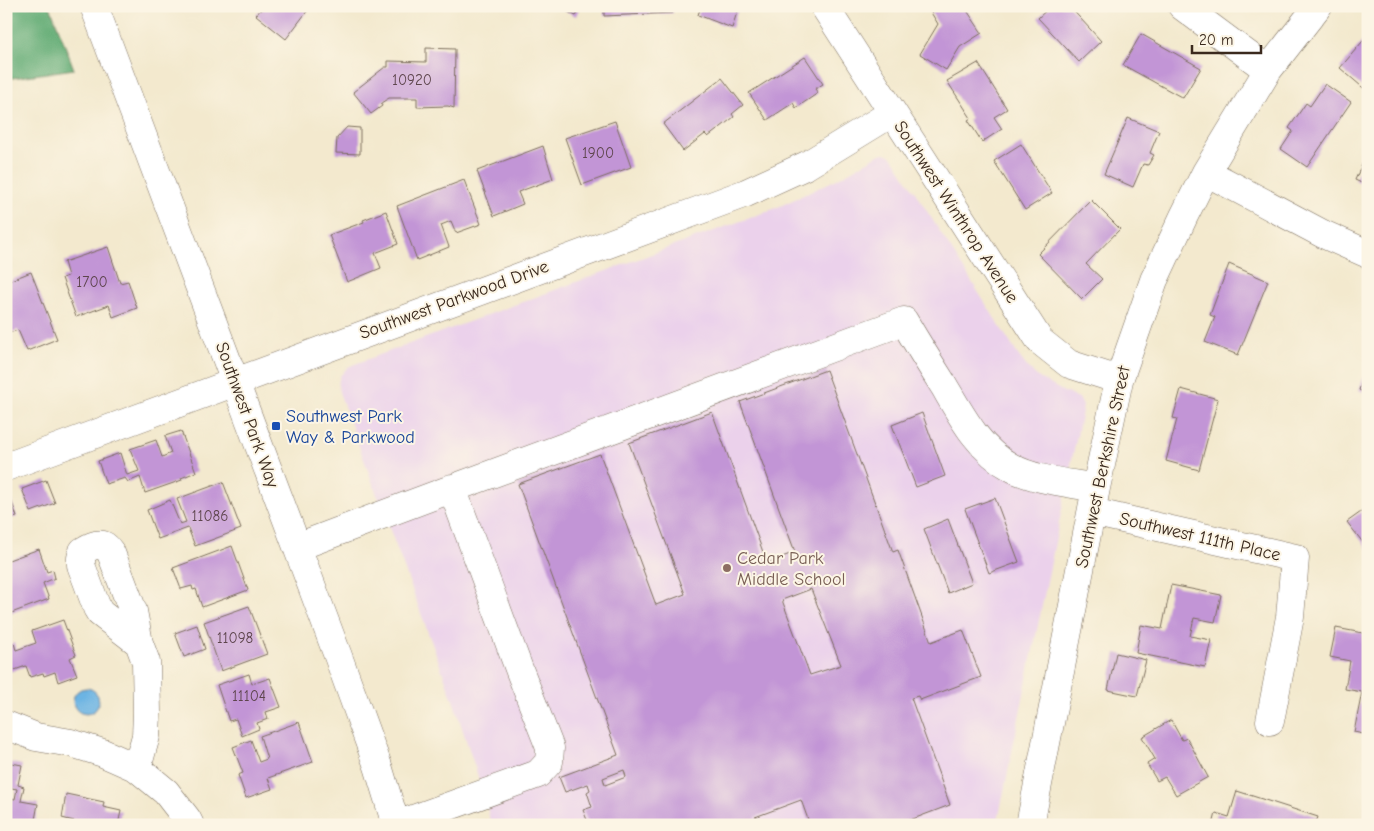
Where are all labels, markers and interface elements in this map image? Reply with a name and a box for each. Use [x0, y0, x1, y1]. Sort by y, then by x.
scale bar [1192, 22, 1260, 54]
text: 20 m [1199, 31, 1233, 49]
house number: 10920 [392, 71, 432, 89]
street label: Southwest Winthrop Avenue [889, 117, 1023, 307]
house number: 1900 [582, 144, 614, 162]
street label: Southwest Parkwood Drive [357, 256, 551, 344]
house number: 1700 [76, 273, 108, 291]
street label: Southwest Park Way [211, 339, 283, 492]
street label: Southwest Berkshire Street [1071, 363, 1135, 570]
place label: Southwest Park Way & Parkwood [286, 406, 415, 448]
marker: Southwest Park Way & Parkwood [270, 420, 282, 432]
house number: 11086 [192, 507, 228, 525]
street label: Southwest 111th Place [1117, 508, 1283, 566]
place label: Cedar Park Middle School [737, 548, 845, 590]
marker: Cedar Park Middle School [721, 562, 733, 574]
house number: 11098 [217, 629, 253, 647]
house number: 11104 [232, 687, 266, 705]

